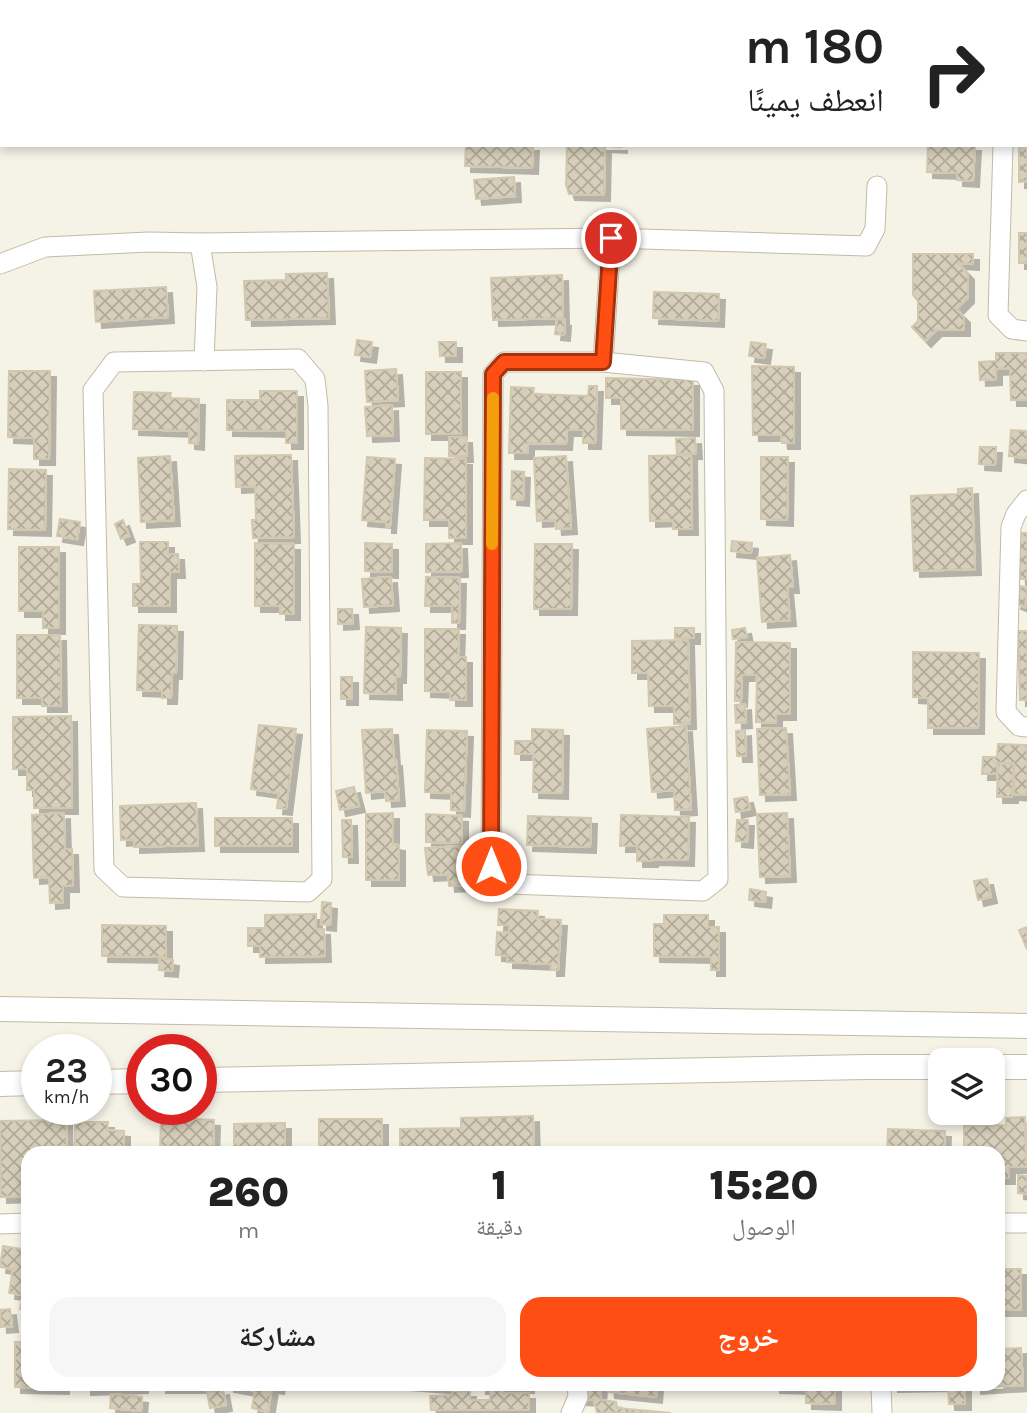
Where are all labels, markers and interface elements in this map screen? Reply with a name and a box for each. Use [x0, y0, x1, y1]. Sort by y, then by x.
text: 180 m [745, 18, 884, 75]
icon: right [908, 28, 999, 119]
text: انعطف يمينًا [747, 82, 884, 119]
pin [581, 208, 641, 268]
icon: arrive [592, 219, 630, 257]
position arrow [454, 829, 528, 903]
speed limit sign: 30 [126, 1034, 217, 1125]
map controls [928, 1048, 1005, 1125]
button: layers [928, 1048, 1005, 1125]
text: 23 [45, 1050, 88, 1091]
text: km/h [44, 1086, 89, 1108]
text: 1 [491, 1160, 507, 1210]
text: 15:20 [709, 1160, 818, 1210]
text: 260 [208, 1167, 289, 1217]
text: دقيقة [476, 1214, 523, 1241]
text: الوصول [732, 1214, 796, 1241]
text: m [238, 1217, 259, 1244]
button: مشاركة [49, 1297, 506, 1377]
button: خروج [520, 1297, 977, 1377]

